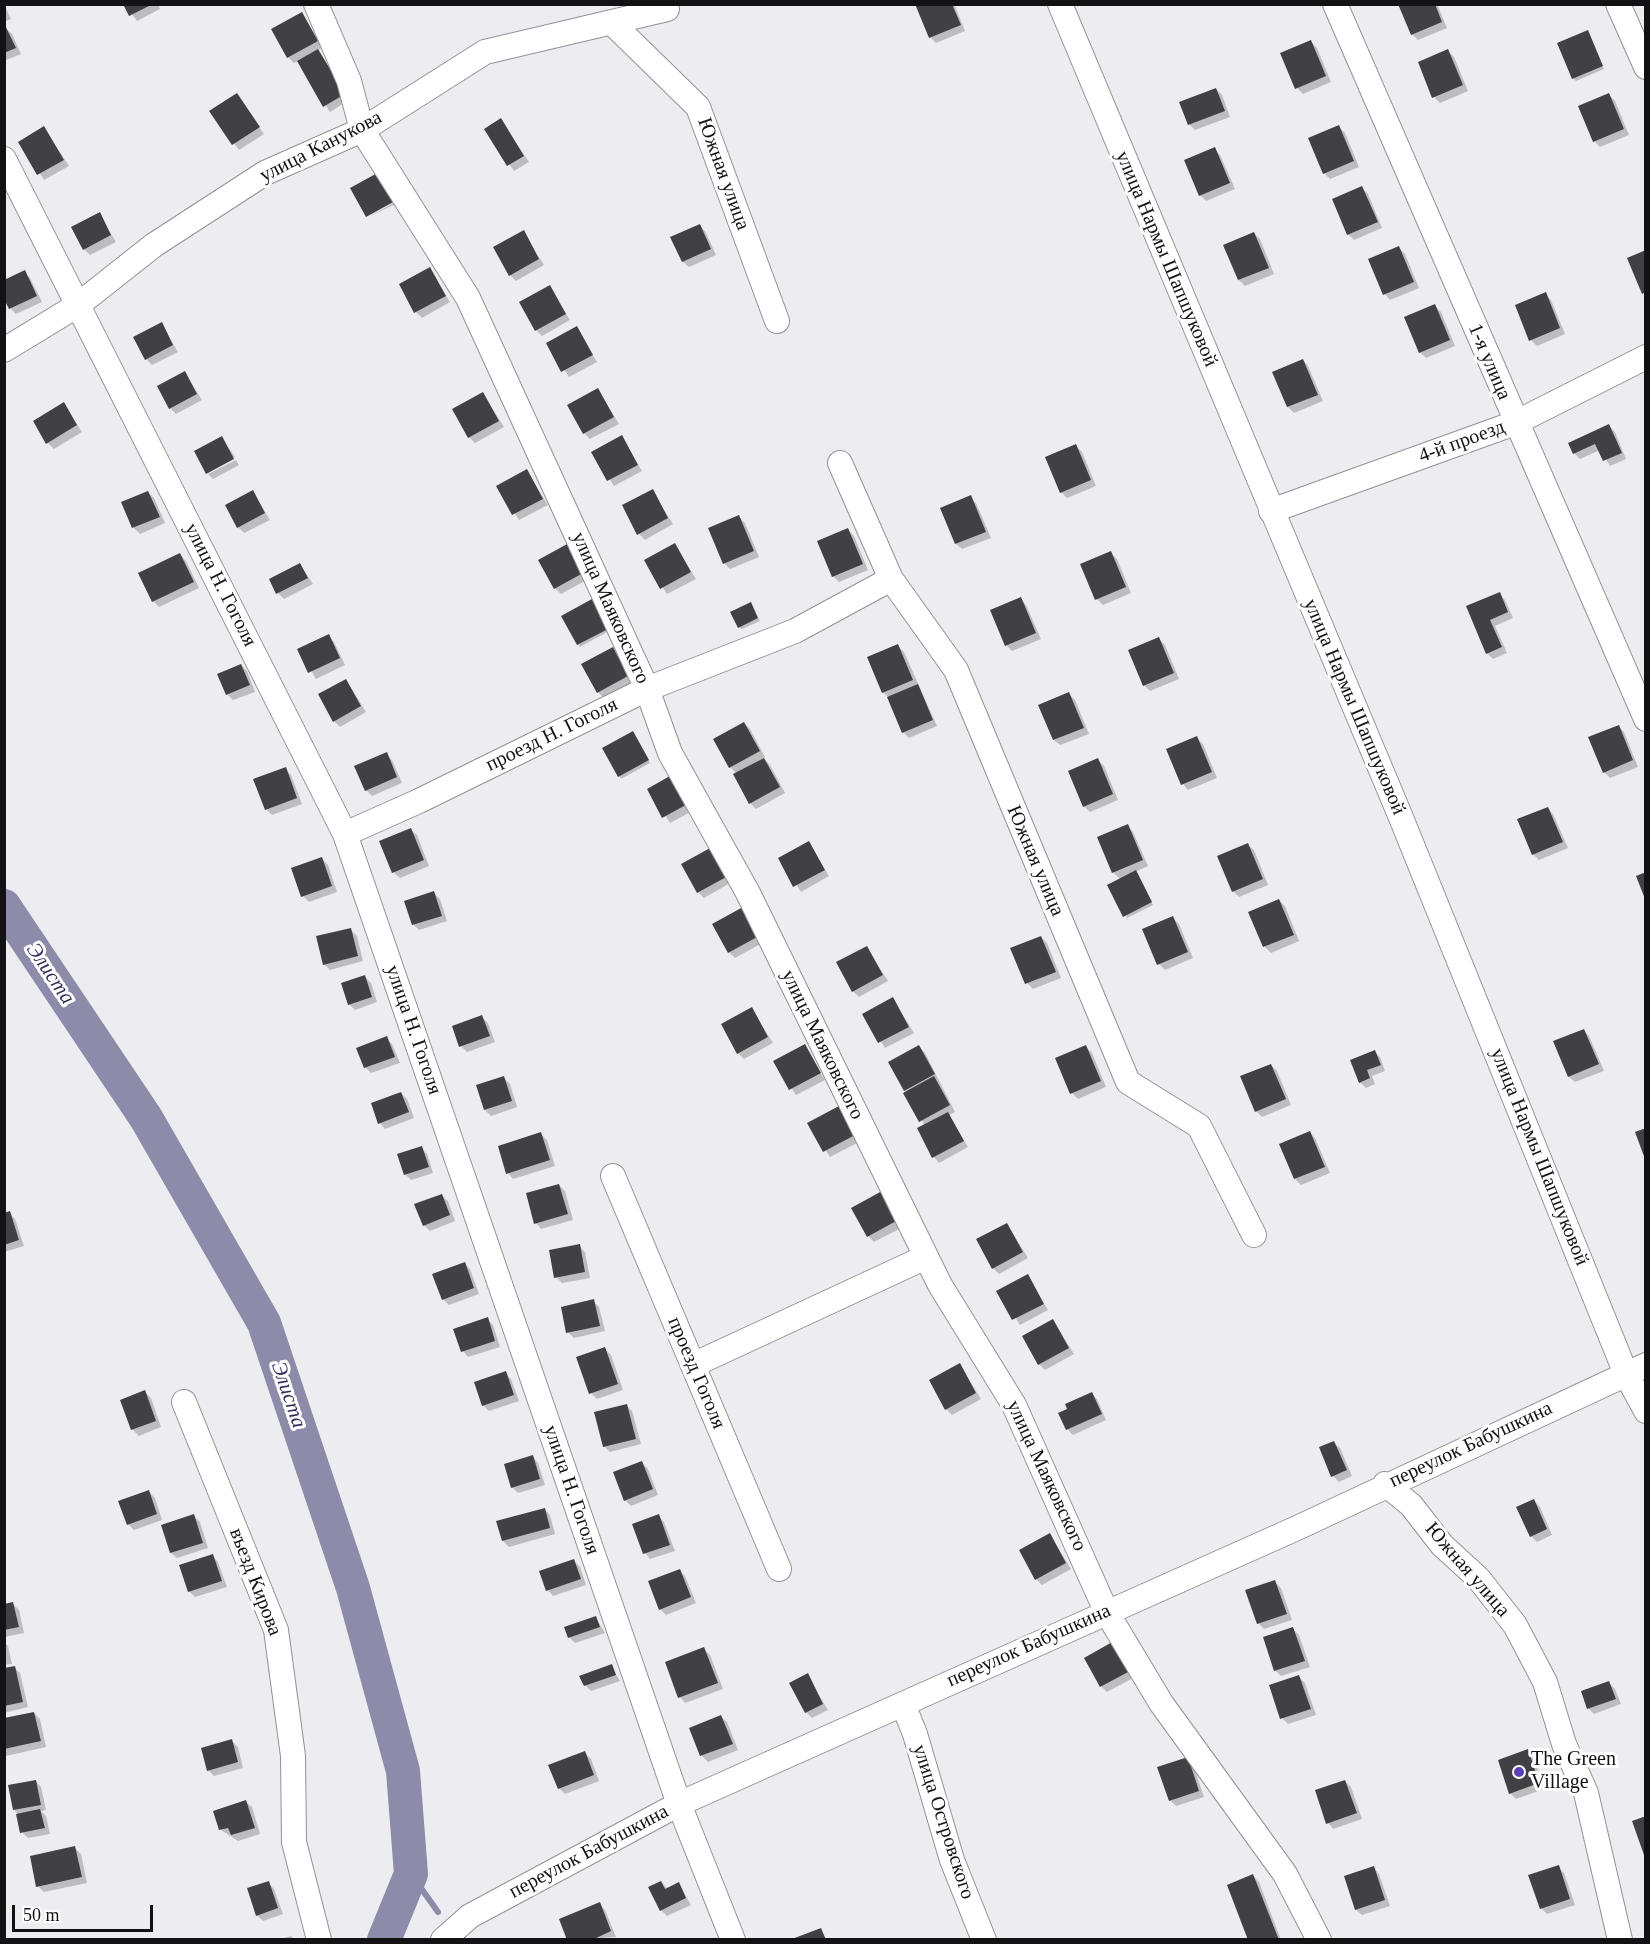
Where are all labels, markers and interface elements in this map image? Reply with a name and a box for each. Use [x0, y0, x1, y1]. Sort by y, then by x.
street label: улица Канукова [256, 106, 386, 188]
street label: Южная улица [692, 115, 754, 233]
street label: улица Нармы Шапшуковой [1110, 147, 1222, 371]
street label: 1-я улица [1462, 320, 1516, 404]
street label: 4-й проезд [1416, 415, 1508, 469]
street label: улица Н. Гоголя [179, 519, 261, 651]
street label: улица Маяковского [566, 528, 654, 688]
street label: улица Нармы Шапшуковой [1298, 595, 1410, 819]
street label: проезд Н. Гоголя [482, 693, 622, 777]
street label: Южная улица [1001, 802, 1069, 920]
water label: Элиста [20, 939, 80, 1009]
street label: улица Н. Гоголя [380, 962, 446, 1098]
street label: улица Маяковского [775, 966, 869, 1124]
street label: улица Нармы Шапшуковой [1484, 1045, 1594, 1269]
street label: проезд Гоголя [662, 1313, 730, 1433]
water label: Элиста [265, 1359, 311, 1431]
street label: улица Маяковского [1001, 1397, 1091, 1555]
street label: переулок Бабушкина [1386, 1397, 1556, 1493]
street label: улица Н. Гоголя [538, 1422, 604, 1558]
street label: Южная улица [1419, 1518, 1515, 1622]
street label: въезд Кирова [224, 1525, 286, 1639]
street label: переулок Бабушкина [943, 1599, 1115, 1693]
street label: улица Островского [907, 1742, 979, 1902]
place label: The Green Village [1531, 1748, 1616, 1795]
marker: The Green Village [1512, 1765, 1526, 1779]
street label: переулок Бабушкина [505, 1800, 673, 1904]
scale bar [15, 1893, 156, 1931]
text: 50 m [23, 1905, 60, 1925]

